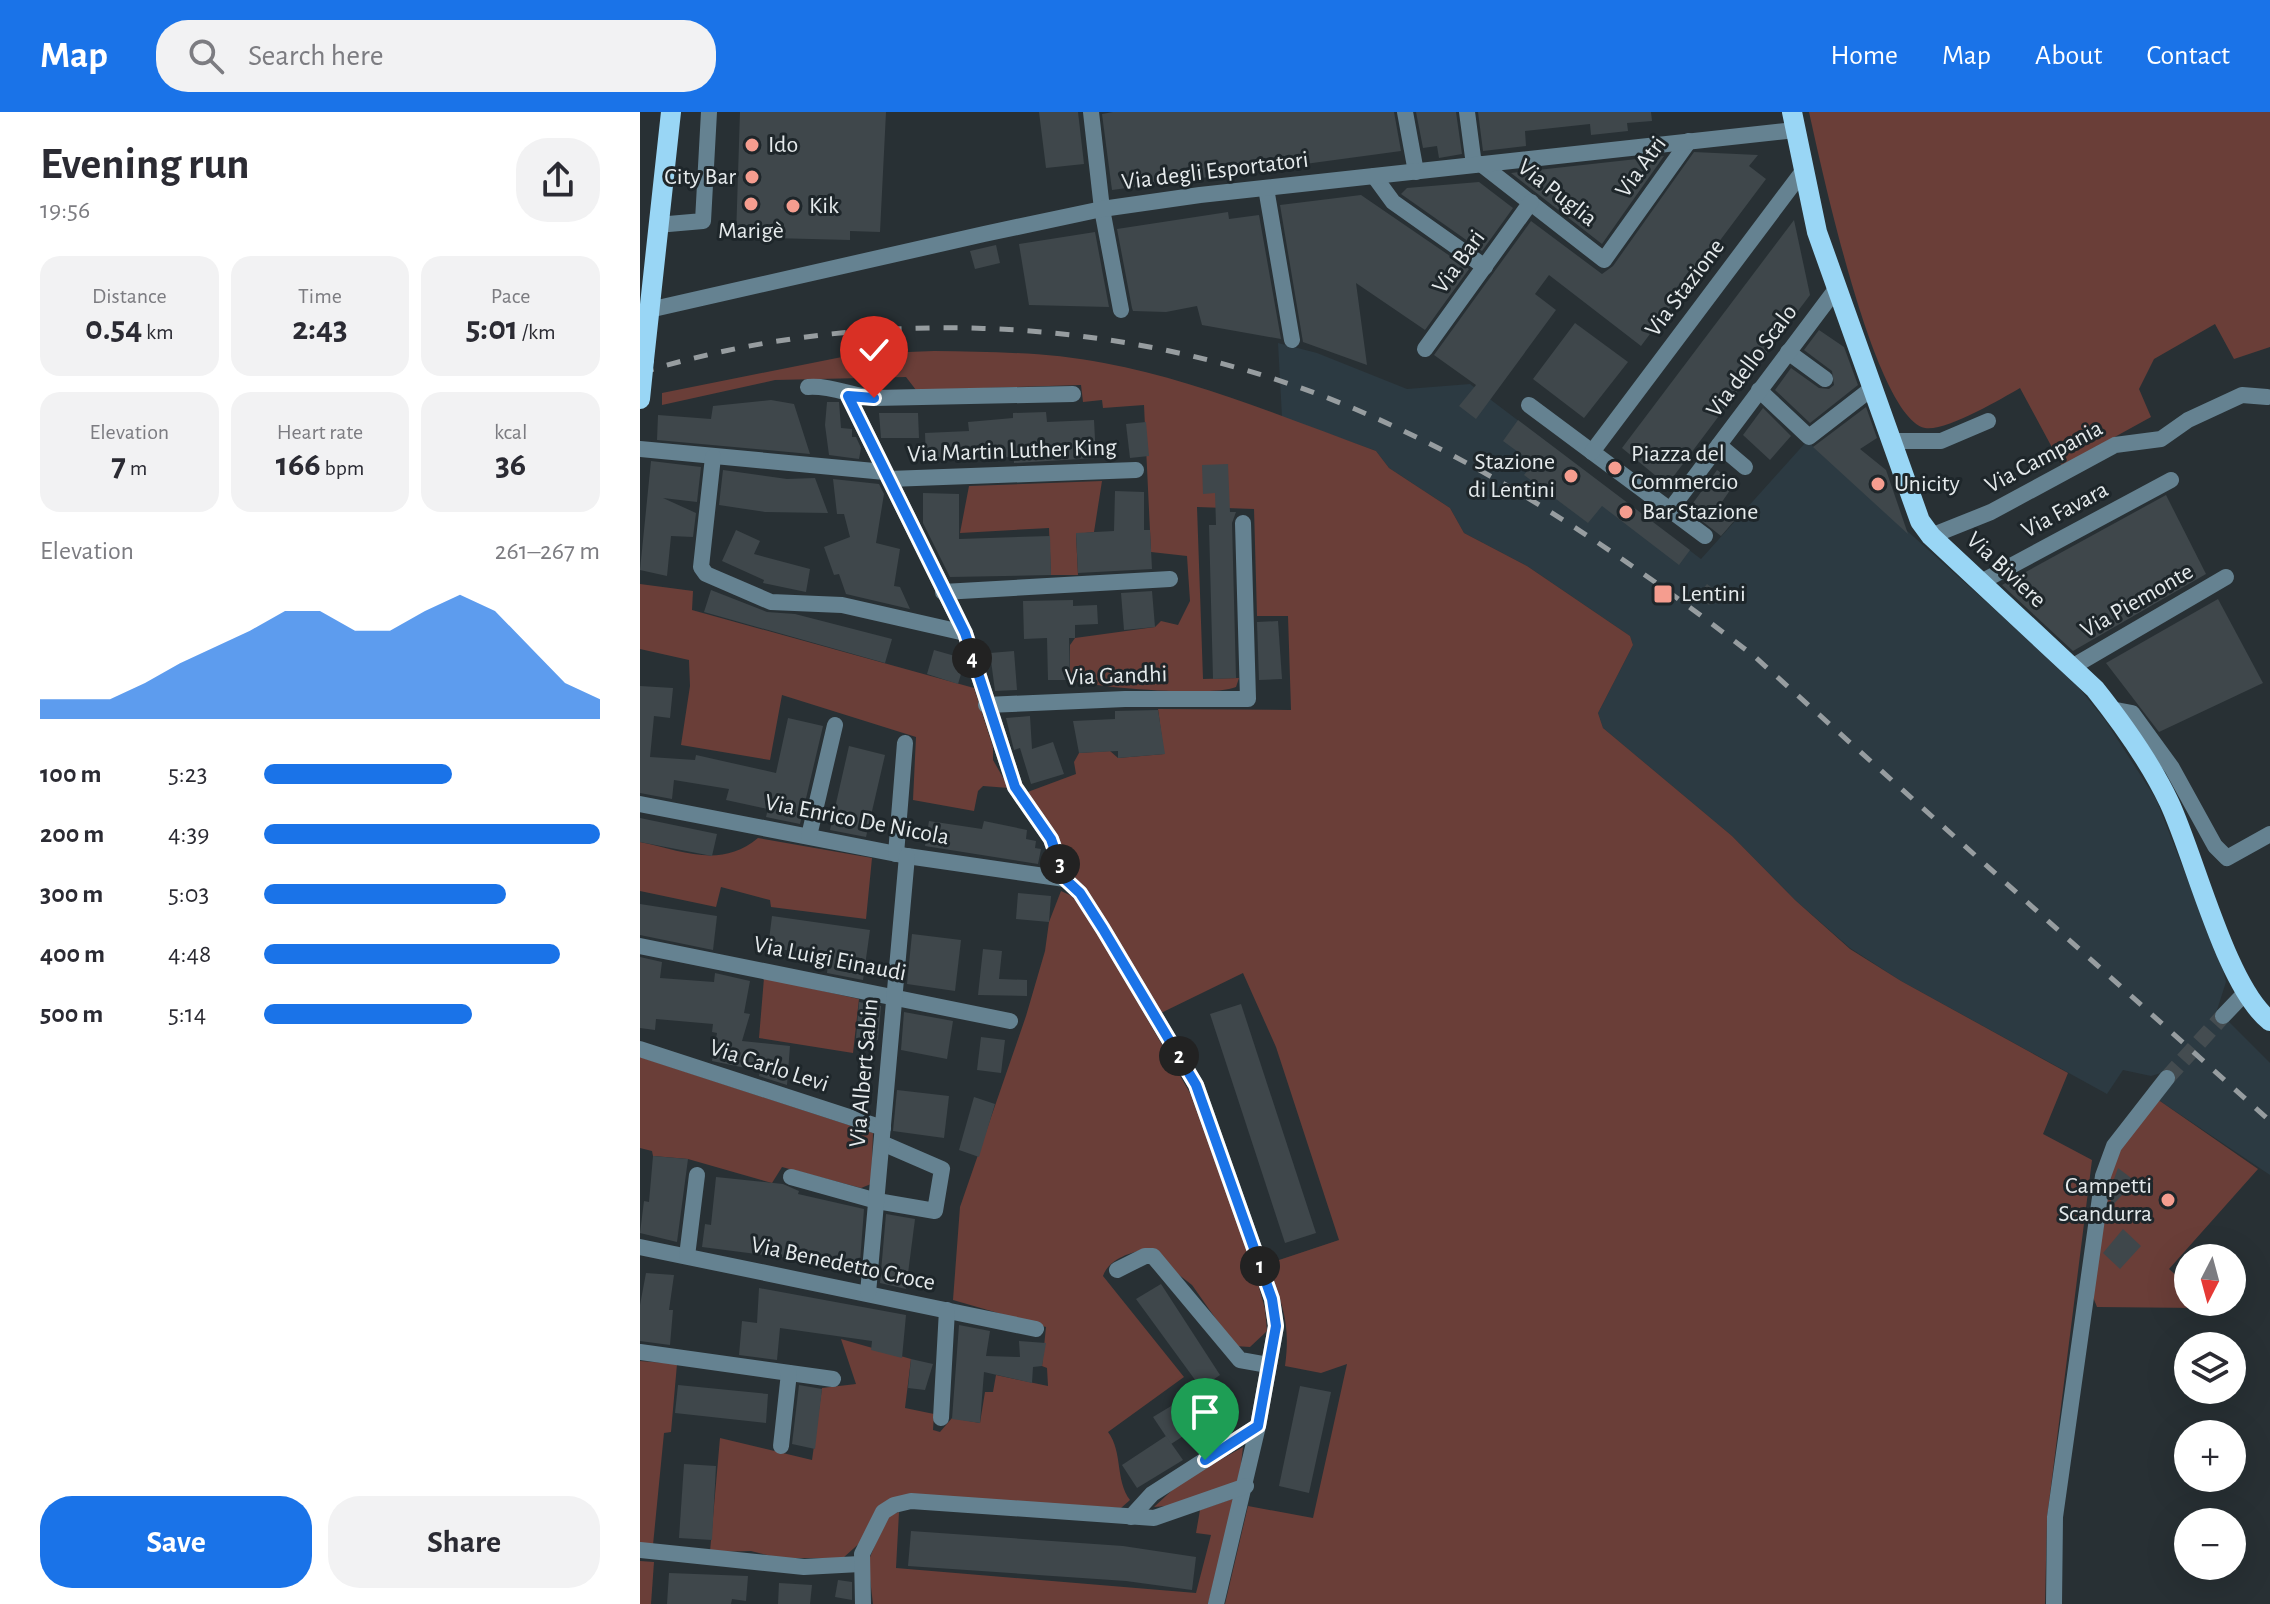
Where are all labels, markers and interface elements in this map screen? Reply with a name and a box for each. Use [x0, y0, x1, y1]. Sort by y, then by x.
search box [156, 20, 716, 92]
icon: search [184, 34, 228, 78]
text: Map [40, 37, 108, 75]
text: Search here [248, 41, 384, 71]
text: Home [1831, 42, 1898, 70]
text: Map [1942, 42, 1991, 70]
text: About [2035, 42, 2103, 70]
text: Contact [2147, 42, 2230, 70]
street label: Via Atri [1611, 132, 1671, 202]
place label: Ido [768, 133, 798, 157]
marker: Ido [743, 136, 761, 154]
button: share [516, 138, 600, 222]
text: Evening run [40, 143, 249, 187]
street label: Via degli Esportatori [1120, 148, 1310, 194]
street label: Via Puglia [1513, 155, 1601, 231]
place label: City Bar [664, 165, 736, 189]
marker: City Bar [743, 168, 761, 186]
place label: Kik [809, 194, 839, 218]
marker: Marigè [742, 195, 760, 213]
text: 19:56 [40, 197, 90, 223]
marker: Kik [784, 197, 802, 215]
place label: Marigè [718, 219, 784, 243]
street label: Via Bari [1428, 226, 1490, 298]
street label: Via Stazione [1641, 235, 1729, 341]
text: Distance [92, 285, 167, 307]
text: Time [298, 285, 342, 307]
text: Pace [491, 285, 530, 307]
street label: Via dello Scalo [1702, 300, 1802, 422]
text: 0.54 [85, 312, 142, 346]
text: 2:43 [292, 312, 348, 346]
text: 5:01 [466, 312, 518, 346]
pin [840, 316, 908, 398]
text: km [142, 321, 174, 343]
text: /km [518, 321, 556, 343]
icon: check [852, 328, 896, 372]
street label: Via Campania [1981, 416, 2107, 498]
text: Elevation [90, 421, 169, 443]
text: Heart rate [277, 421, 363, 443]
text: kcal [494, 421, 527, 443]
street label: Via Martin Luther King [907, 435, 1117, 467]
place label: Piazza del Commercio [1631, 442, 1738, 494]
text: 7 [111, 448, 126, 482]
text: 166 [276, 448, 321, 482]
text: 36 [495, 448, 526, 482]
place label: Stazione di Lentini [1468, 450, 1555, 502]
text: m [126, 457, 147, 479]
text: bpm [321, 457, 364, 479]
marker: Piazza del Commercio [1606, 459, 1624, 477]
marker: Stazione di Lentini [1562, 467, 1580, 485]
place label: Unicity [1894, 472, 1960, 496]
marker: Unicity [1869, 475, 1887, 493]
street label: Via Favara [2018, 477, 2112, 543]
place label: Bar Stazione [1642, 500, 1758, 524]
marker: Bar Stazione [1617, 503, 1635, 521]
street label: Via Biviere [1962, 528, 2050, 612]
text: Elevation [40, 538, 134, 564]
text: 261–267 m [495, 538, 600, 564]
street label: Via Piemonte [2077, 559, 2197, 643]
place label: Lentini [1681, 582, 1746, 606]
marker: Lentini [1652, 583, 1674, 605]
pin: 4 [952, 638, 992, 678]
text: 4 [966, 647, 978, 669]
street label: Via Gandhi [1064, 662, 1168, 690]
text: 100 m [40, 761, 101, 787]
text: 5:23 [168, 761, 207, 787]
street label: Via Enrico De Nicola [763, 790, 951, 850]
text: 200 m [40, 821, 104, 847]
text: 4:39 [168, 821, 209, 847]
pin: 3 [1040, 844, 1080, 884]
text: 3 [1055, 853, 1065, 875]
text: 300 m [40, 881, 103, 907]
text: 5:03 [168, 881, 209, 907]
street label: Via Luigi Einaudi [752, 932, 908, 986]
text: 400 m [40, 941, 105, 967]
text: 4:48 [168, 941, 211, 967]
street label: Via Albert Sabin [846, 998, 882, 1148]
text: 500 m [40, 1001, 103, 1027]
text: 5:14 [168, 1001, 206, 1027]
street label: Via Carlo Levi [706, 1035, 832, 1097]
pin: 2 [1159, 1036, 1199, 1076]
text: 2 [1174, 1045, 1184, 1067]
place label: Campetti Scandurra [2058, 1174, 2152, 1226]
marker: Campetti Scandurra [2159, 1191, 2177, 1209]
street label: Via Benedetto Croce [749, 1233, 937, 1295]
north arrow [2174, 1244, 2246, 1316]
map controls [2174, 1244, 2246, 1580]
pin: 1 [1240, 1246, 1280, 1286]
text: 1 [1256, 1255, 1264, 1277]
button: layers [2174, 1332, 2246, 1404]
pin [1171, 1378, 1239, 1460]
icon: arrive [1183, 1390, 1227, 1434]
button: + [2174, 1420, 2246, 1492]
button: Save [40, 1496, 312, 1588]
button: Share [328, 1496, 600, 1588]
button: − [2174, 1508, 2246, 1580]

